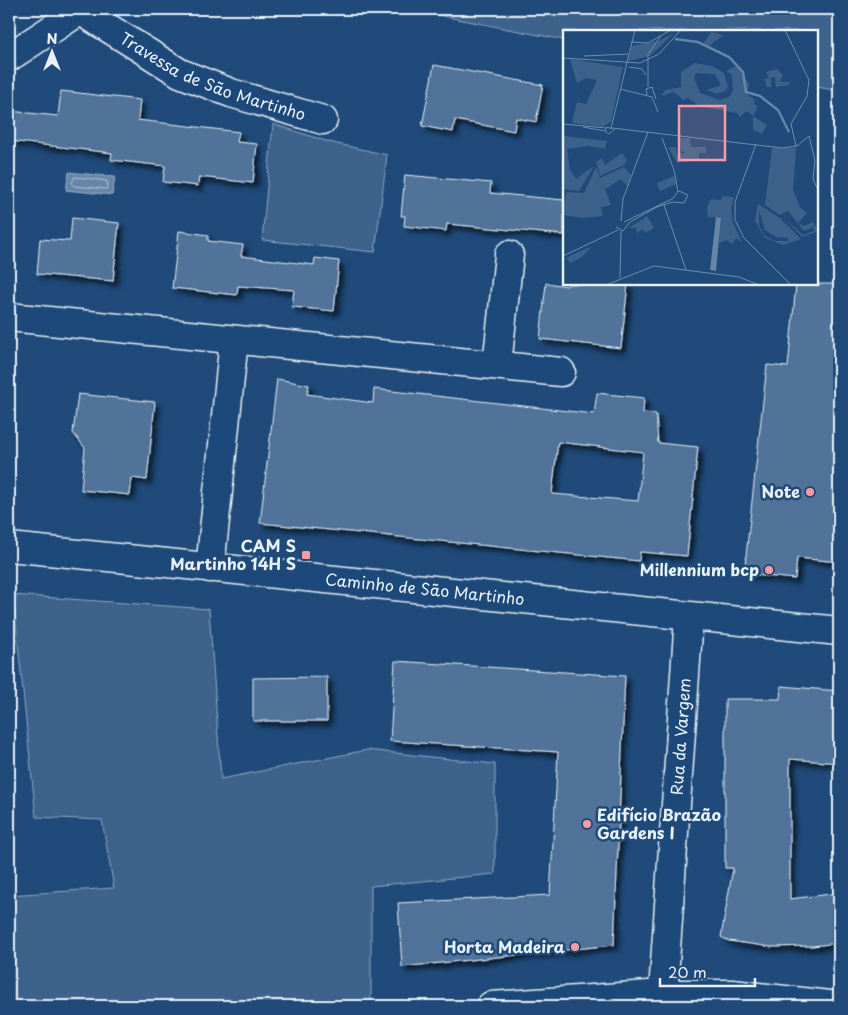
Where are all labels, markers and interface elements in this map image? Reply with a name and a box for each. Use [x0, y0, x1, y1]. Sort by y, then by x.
street label: Travessa de São Martinho [116, 25, 309, 125]
north arrow [28, 28, 78, 78]
text: N [46, 28, 58, 49]
inset map [563, 30, 818, 285]
place label: Note [762, 479, 800, 503]
marker: Note [804, 486, 816, 498]
place label: CAM S Martinho 14H S [170, 533, 296, 575]
marker: CAM S Martinho 14H S [300, 549, 312, 561]
place label: Millennium bcp [640, 557, 759, 581]
marker: Millennium bcp [763, 564, 775, 576]
street label: Caminho de São Martinho [324, 566, 526, 610]
street label: Rua da Vargem [664, 677, 696, 796]
place label: Edifício Brazão Gardens I [597, 802, 722, 844]
marker: Edifício Brazão Gardens I [581, 818, 593, 830]
place label: Horta Madeira [444, 934, 565, 958]
marker: Horta Madeira [569, 941, 581, 953]
scale bar [660, 955, 756, 987]
text: 20 m [668, 960, 707, 983]

